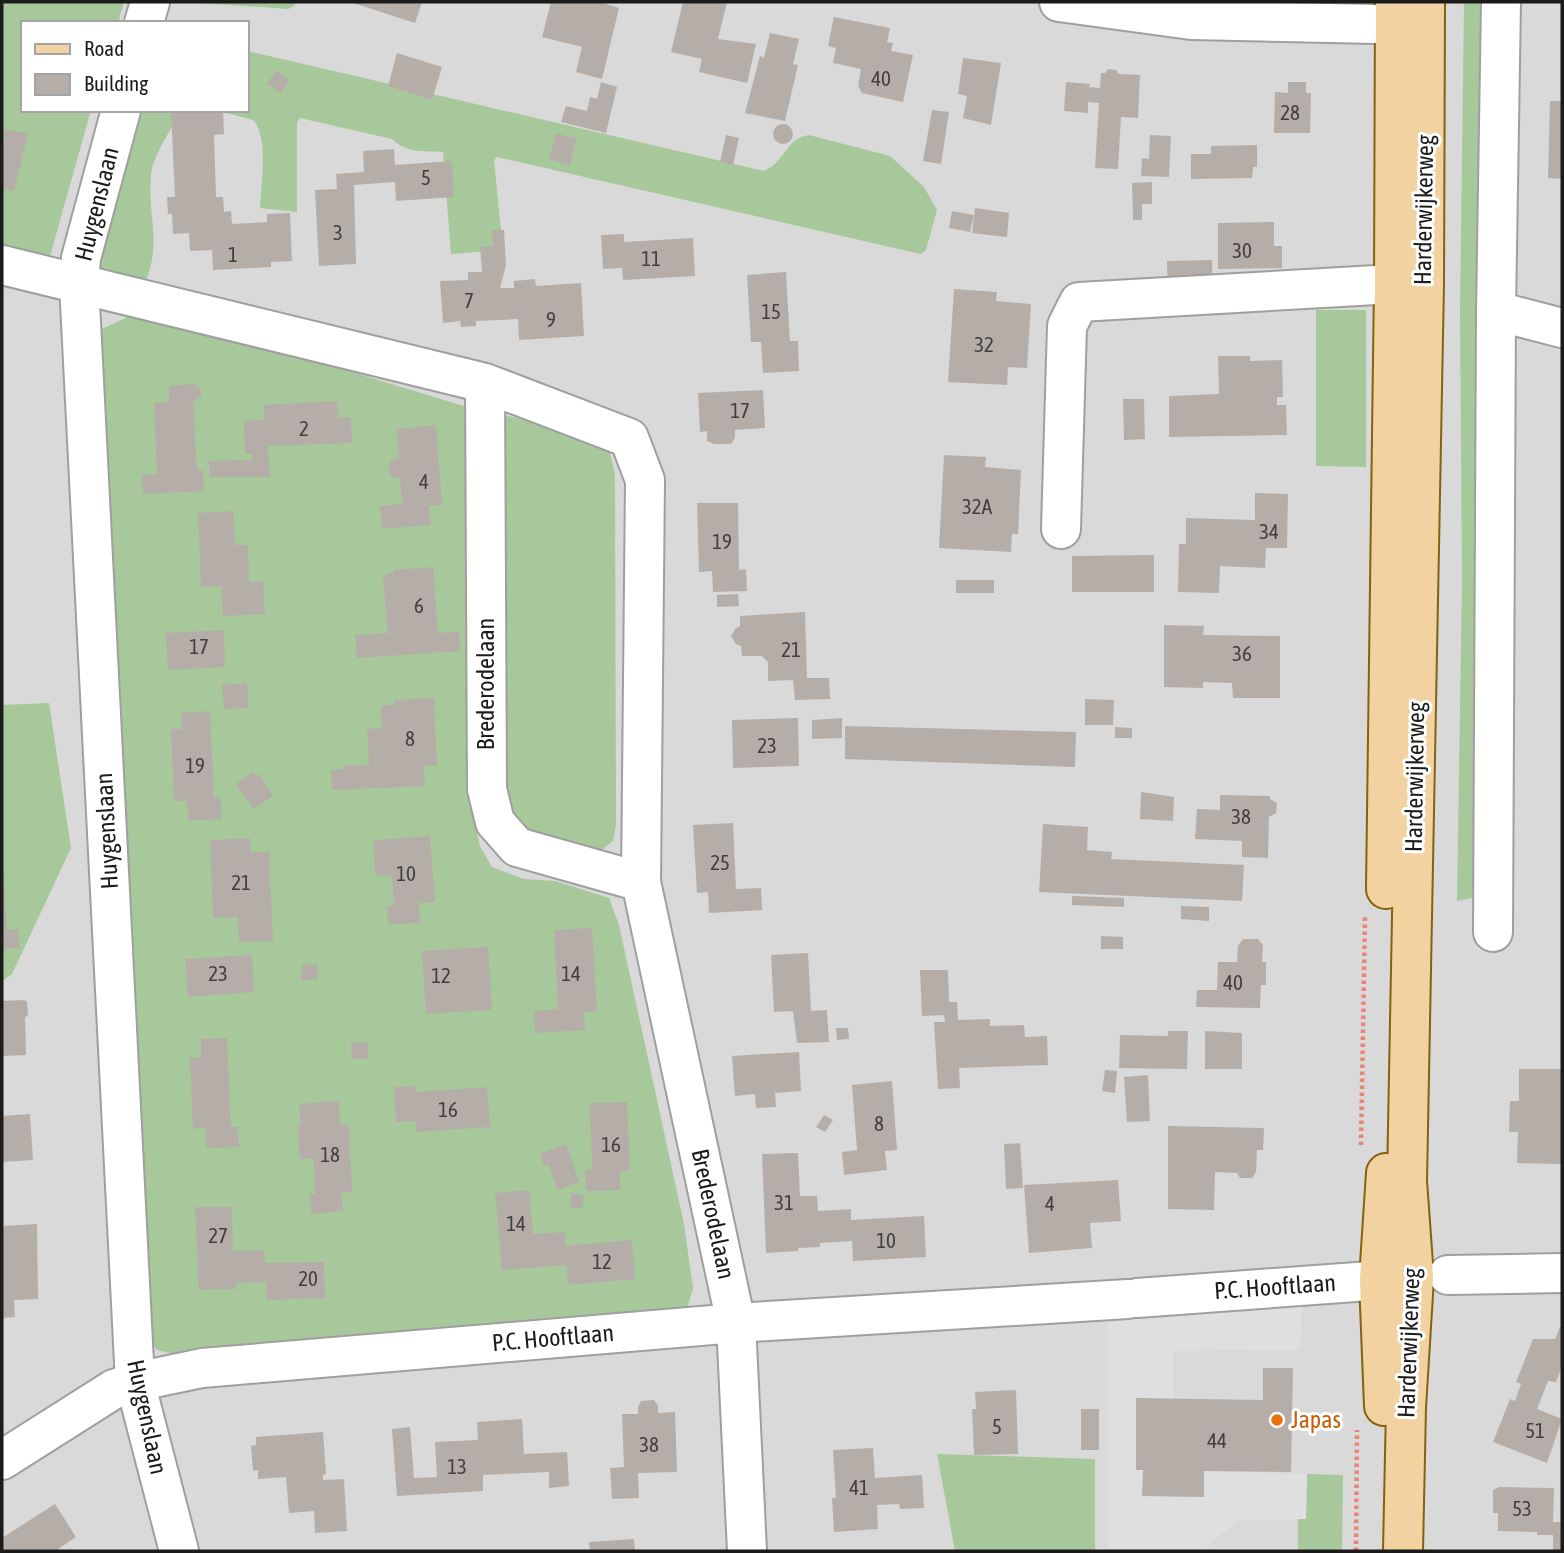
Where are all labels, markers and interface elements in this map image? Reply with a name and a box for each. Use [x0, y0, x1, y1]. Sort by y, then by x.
legend [21, 21, 248, 112]
text: Road [84, 36, 124, 60]
house number: 40 [871, 66, 891, 90]
text: Building [84, 71, 148, 95]
house number: 28 [1280, 100, 1300, 124]
street label: Harderwijkerweg [1409, 134, 1438, 285]
street label: Huygenslaan [69, 144, 124, 264]
house number: 5 [421, 165, 431, 189]
house number: 3 [333, 220, 343, 244]
house number: 30 [1232, 238, 1252, 262]
house number: 1 [228, 242, 238, 266]
house number: 11 [641, 246, 661, 270]
house number: 7 [464, 288, 474, 312]
house number: 15 [761, 299, 781, 323]
house number: 9 [546, 307, 556, 331]
house number: 32 [974, 332, 994, 356]
house number: 17 [730, 398, 750, 422]
house number: 2 [299, 416, 309, 440]
house number: 4 [419, 469, 429, 493]
house number: 32A [962, 494, 993, 518]
house number: 34 [1259, 519, 1279, 543]
house number: 19 [712, 529, 732, 553]
house number: 6 [414, 593, 424, 617]
street label: Brederodelaan [472, 618, 499, 750]
house number: 17 [189, 634, 209, 658]
house number: 21 [781, 637, 801, 661]
house number: 36 [1232, 641, 1252, 665]
street label: Harderwijkerweg [1400, 701, 1429, 852]
house number: 8 [405, 726, 415, 750]
house number: 23 [757, 733, 777, 757]
house number: 19 [185, 753, 205, 777]
street label: Huygenslaan [90, 772, 123, 890]
house number: 38 [1231, 804, 1251, 828]
house number: 25 [710, 850, 730, 874]
house number: 10 [396, 861, 416, 885]
house number: 21 [231, 870, 251, 894]
house number: 23 [208, 961, 228, 985]
house number: 14 [561, 961, 581, 985]
house number: 12 [431, 963, 451, 987]
house number: 40 [1223, 970, 1243, 994]
house number: 16 [438, 1097, 458, 1121]
house number: 8 [874, 1111, 884, 1135]
house number: 16 [601, 1132, 621, 1156]
house number: 18 [320, 1142, 340, 1166]
street label: Brederodelaan [687, 1146, 740, 1281]
house number: 31 [774, 1190, 794, 1214]
house number: 4 [1045, 1191, 1055, 1215]
house number: 14 [506, 1211, 526, 1235]
house number: 27 [208, 1223, 228, 1247]
house number: 10 [876, 1228, 896, 1252]
house number: 12 [592, 1249, 612, 1273]
house number: 20 [298, 1266, 318, 1290]
street label: Harderwijkerweg [1392, 1267, 1425, 1419]
street label: P.C. Hooftlaan [1213, 1269, 1337, 1304]
street label: P.C. Hooftlaan [491, 1319, 615, 1356]
street label: Huygenslaan [122, 1357, 173, 1477]
place label: Japas [1291, 1406, 1341, 1433]
marker: Japas [1269, 1412, 1285, 1428]
house number: 5 [992, 1414, 1002, 1438]
house number: 51 [1525, 1418, 1545, 1442]
house number: 44 [1207, 1428, 1227, 1452]
house number: 38 [639, 1432, 659, 1456]
house number: 13 [447, 1454, 467, 1478]
house number: 41 [849, 1475, 869, 1499]
house number: 53 [1512, 1496, 1532, 1520]

